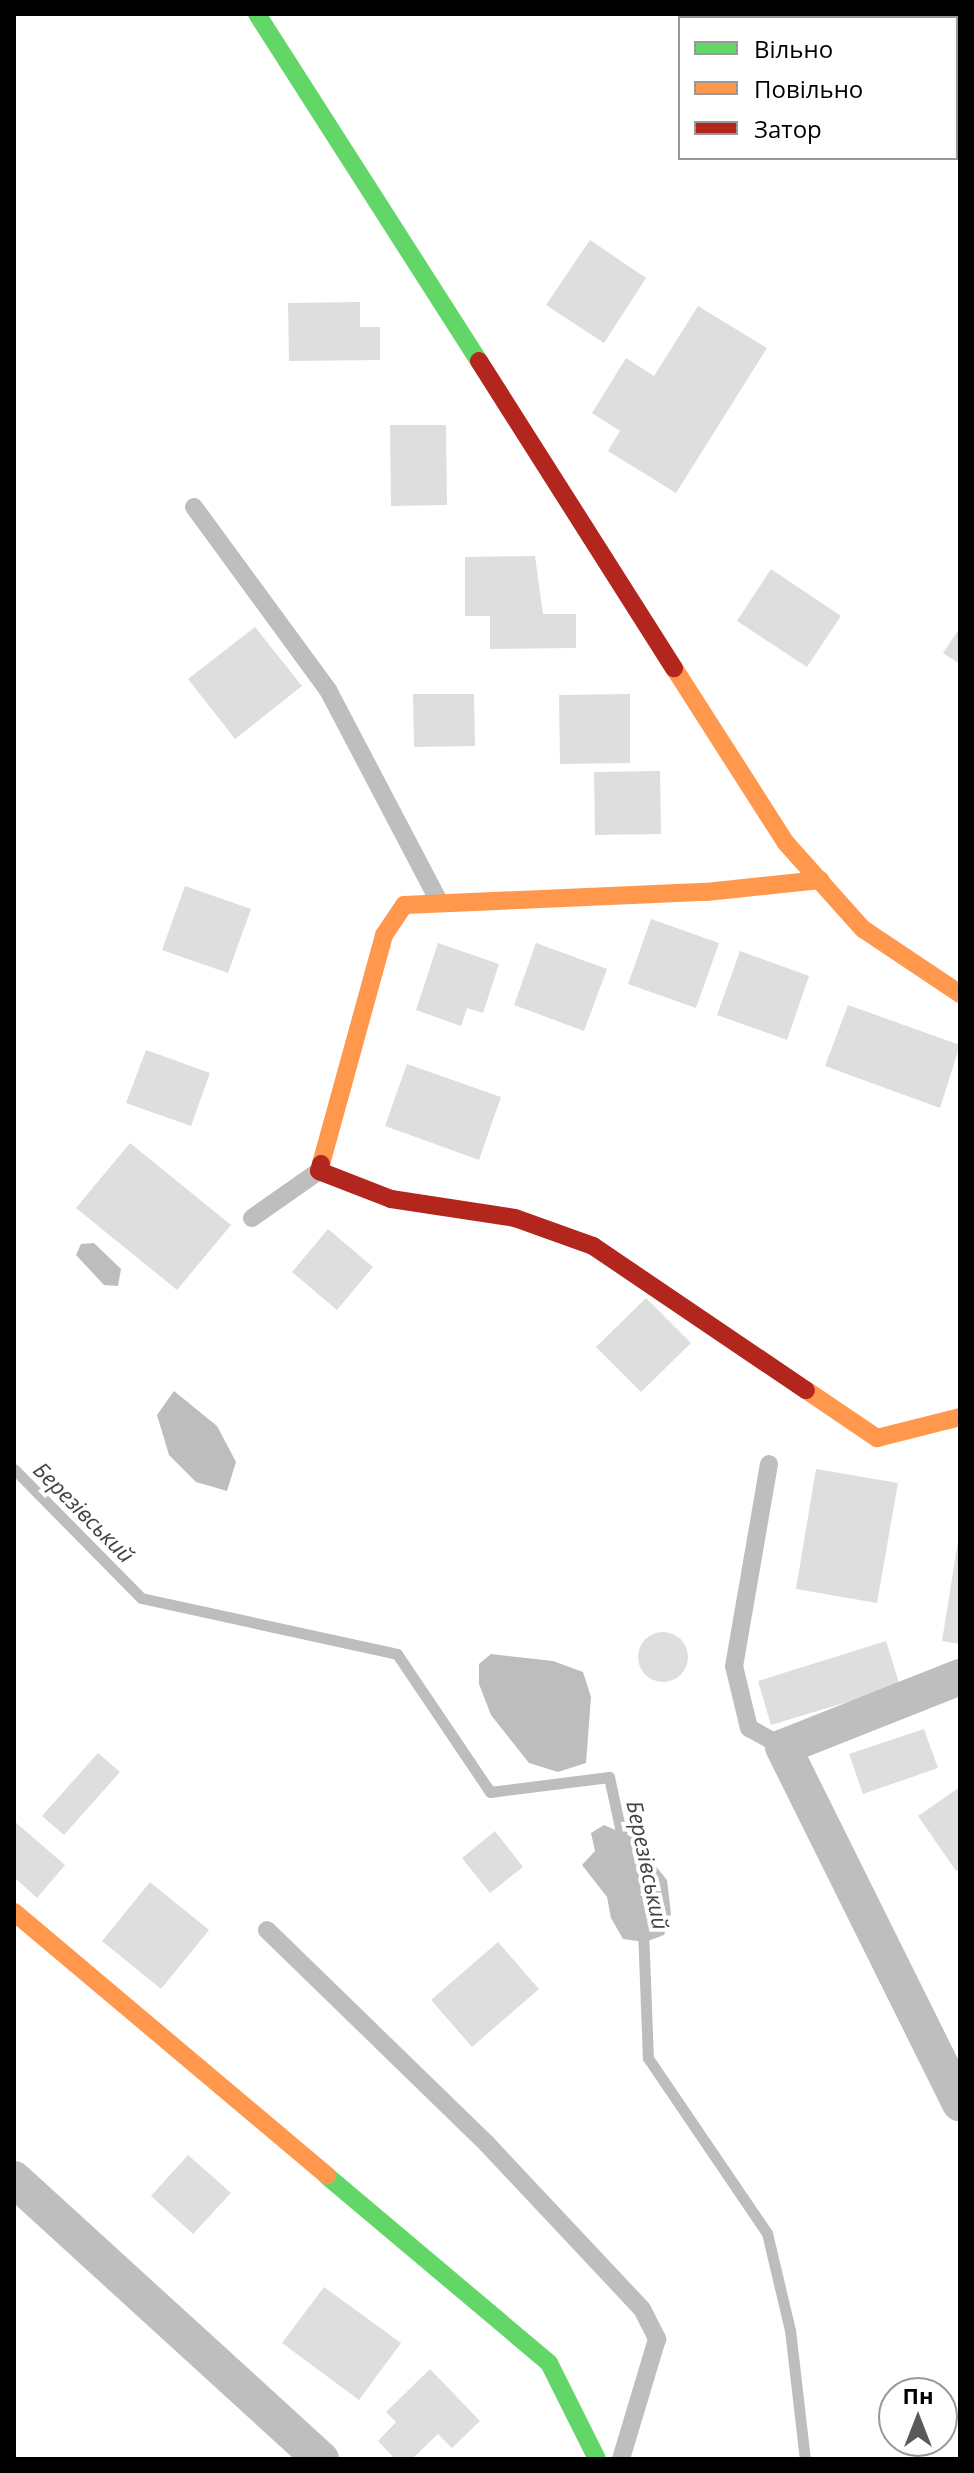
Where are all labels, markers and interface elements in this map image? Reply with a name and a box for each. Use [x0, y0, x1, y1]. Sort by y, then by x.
legend [678, 16, 958, 160]
text: Вільно [754, 32, 833, 65]
text: Повільно [754, 72, 863, 105]
text: Затор [754, 112, 822, 145]
water label: Березівський [28, 1456, 140, 1568]
water label: Березівський [621, 1798, 675, 1932]
north arrow [878, 2377, 958, 2457]
text: Пн [903, 2380, 933, 2410]

